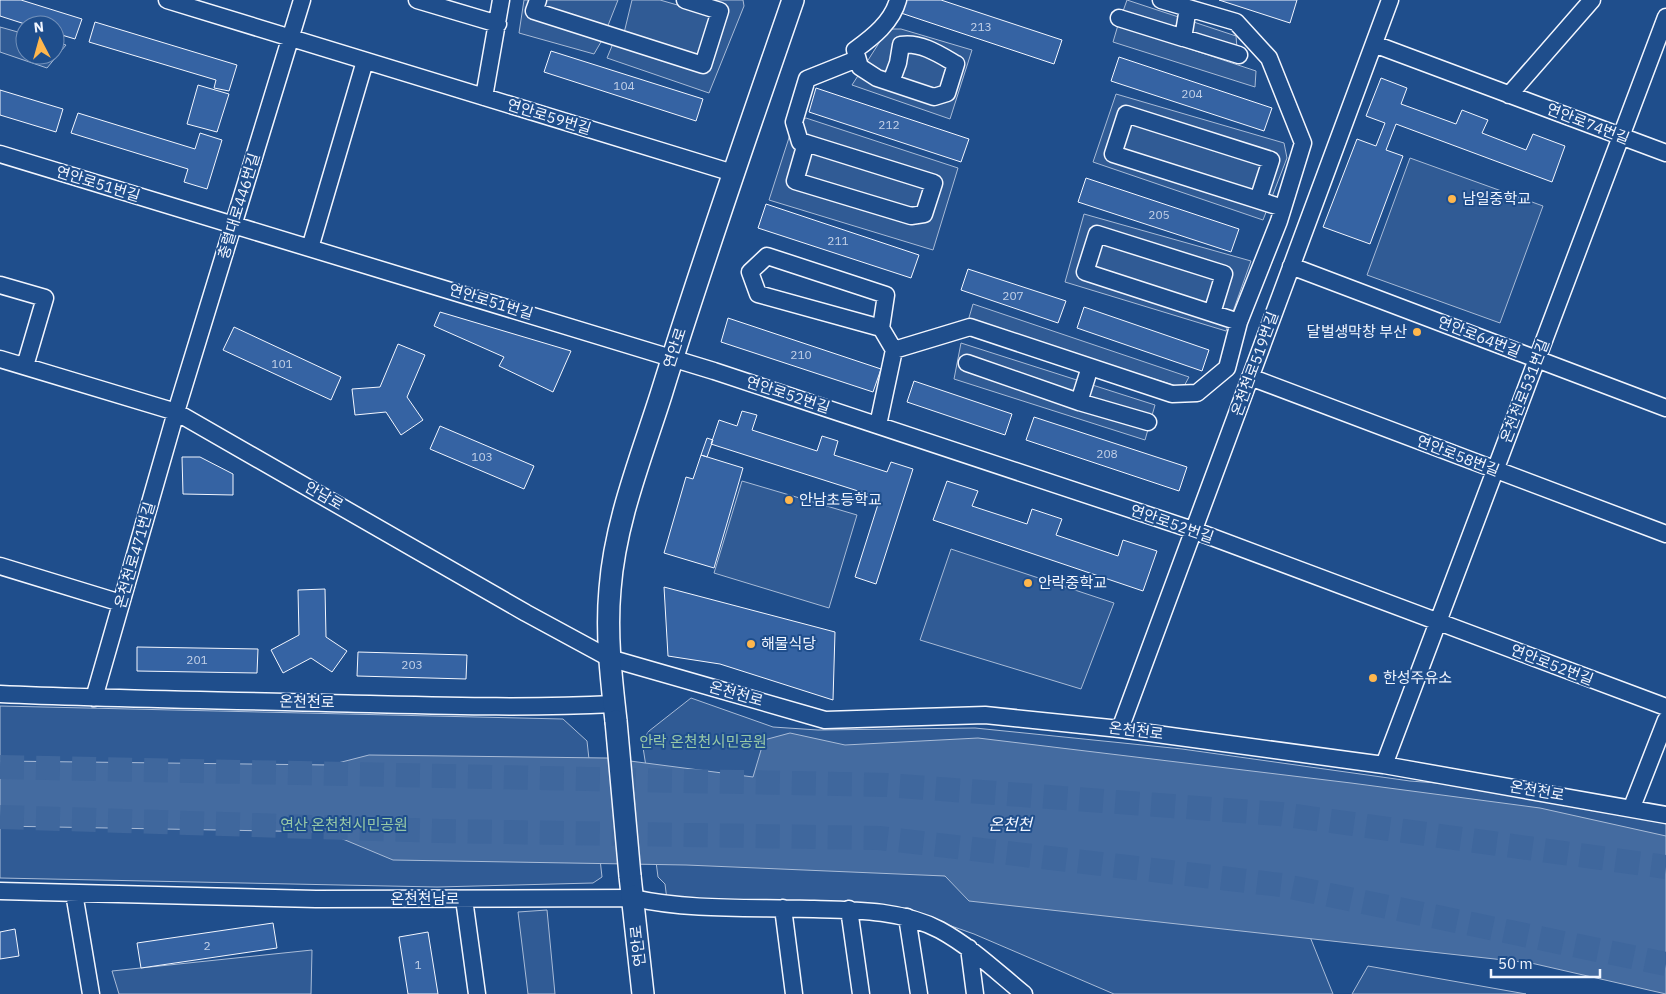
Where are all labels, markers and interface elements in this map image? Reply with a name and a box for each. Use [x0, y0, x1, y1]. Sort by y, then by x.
north arrow [15, 15, 65, 65]
text: N [33, 18, 45, 37]
house number: 213 [970, 19, 992, 34]
house number: 104 [613, 78, 635, 93]
house number: 204 [1181, 86, 1203, 101]
street label: 연안로59번길 [505, 95, 594, 138]
street label: 연안로74번길 [1544, 99, 1632, 148]
house number: 212 [878, 117, 900, 132]
street label: 충렬대로446번길 [213, 151, 264, 261]
street label: 연안로51번길 [54, 162, 143, 205]
place label: 남일중학교 [1462, 189, 1531, 208]
marker: 남일중학교 [1446, 193, 1458, 205]
house number: 205 [1148, 207, 1170, 222]
house number: 211 [827, 233, 849, 248]
street label: 연안로51번길 [447, 280, 536, 323]
house number: 207 [1002, 288, 1024, 303]
street label: 온천천로519번길 [1227, 309, 1282, 419]
street label: 연안로64번길 [1435, 312, 1523, 361]
place label: 달벌생막창 부산 [1307, 322, 1407, 341]
street label: 연안로 [659, 325, 690, 370]
marker: 달벌생막창 부산 [1411, 326, 1423, 338]
street label: 온천천로531번길 [1496, 336, 1553, 445]
house number: 210 [790, 347, 812, 362]
house number: 101 [271, 356, 293, 371]
street label: 연안로52번길 [744, 372, 832, 417]
street label: 연안로58번길 [1414, 431, 1502, 480]
house number: 208 [1096, 446, 1118, 461]
house number: 103 [471, 449, 493, 464]
street label: 안남로 [302, 477, 347, 514]
place label: 안남초등학교 [799, 490, 882, 509]
marker: 안남초등학교 [783, 494, 795, 506]
street label: 온천천로471번길 [110, 499, 159, 610]
street label: 연안로52번길 [1128, 500, 1216, 547]
place label: 안락중학교 [1038, 573, 1107, 592]
marker: 안락중학교 [1022, 577, 1034, 589]
place label: 해물식당 [761, 634, 816, 653]
marker: 해물식당 [745, 638, 757, 650]
street label: 연안로52번길 [1508, 640, 1596, 689]
house number: 201 [186, 652, 208, 667]
house number: 203 [401, 657, 423, 672]
place label: 한성주유소 [1383, 668, 1452, 687]
marker: 한성주유소 [1367, 672, 1379, 684]
street label: 온천천로 [707, 677, 765, 710]
street label: 온천천로 [279, 692, 335, 711]
street label: 온천천로 [1108, 718, 1165, 743]
park label: 안락 온천천시민공원 [639, 732, 767, 751]
street label: 온천천로 [1508, 776, 1566, 805]
water label: 온천천 [988, 814, 1034, 834]
park label: 연산 온천천시민공원 [280, 815, 408, 834]
street label: 온천천남로 [390, 889, 460, 908]
street label: 연안로 [626, 924, 649, 968]
house number: 2 [203, 938, 211, 953]
scale bar [1491, 946, 1600, 978]
text: 50 m [1498, 954, 1533, 973]
house number: 1 [414, 957, 422, 972]

